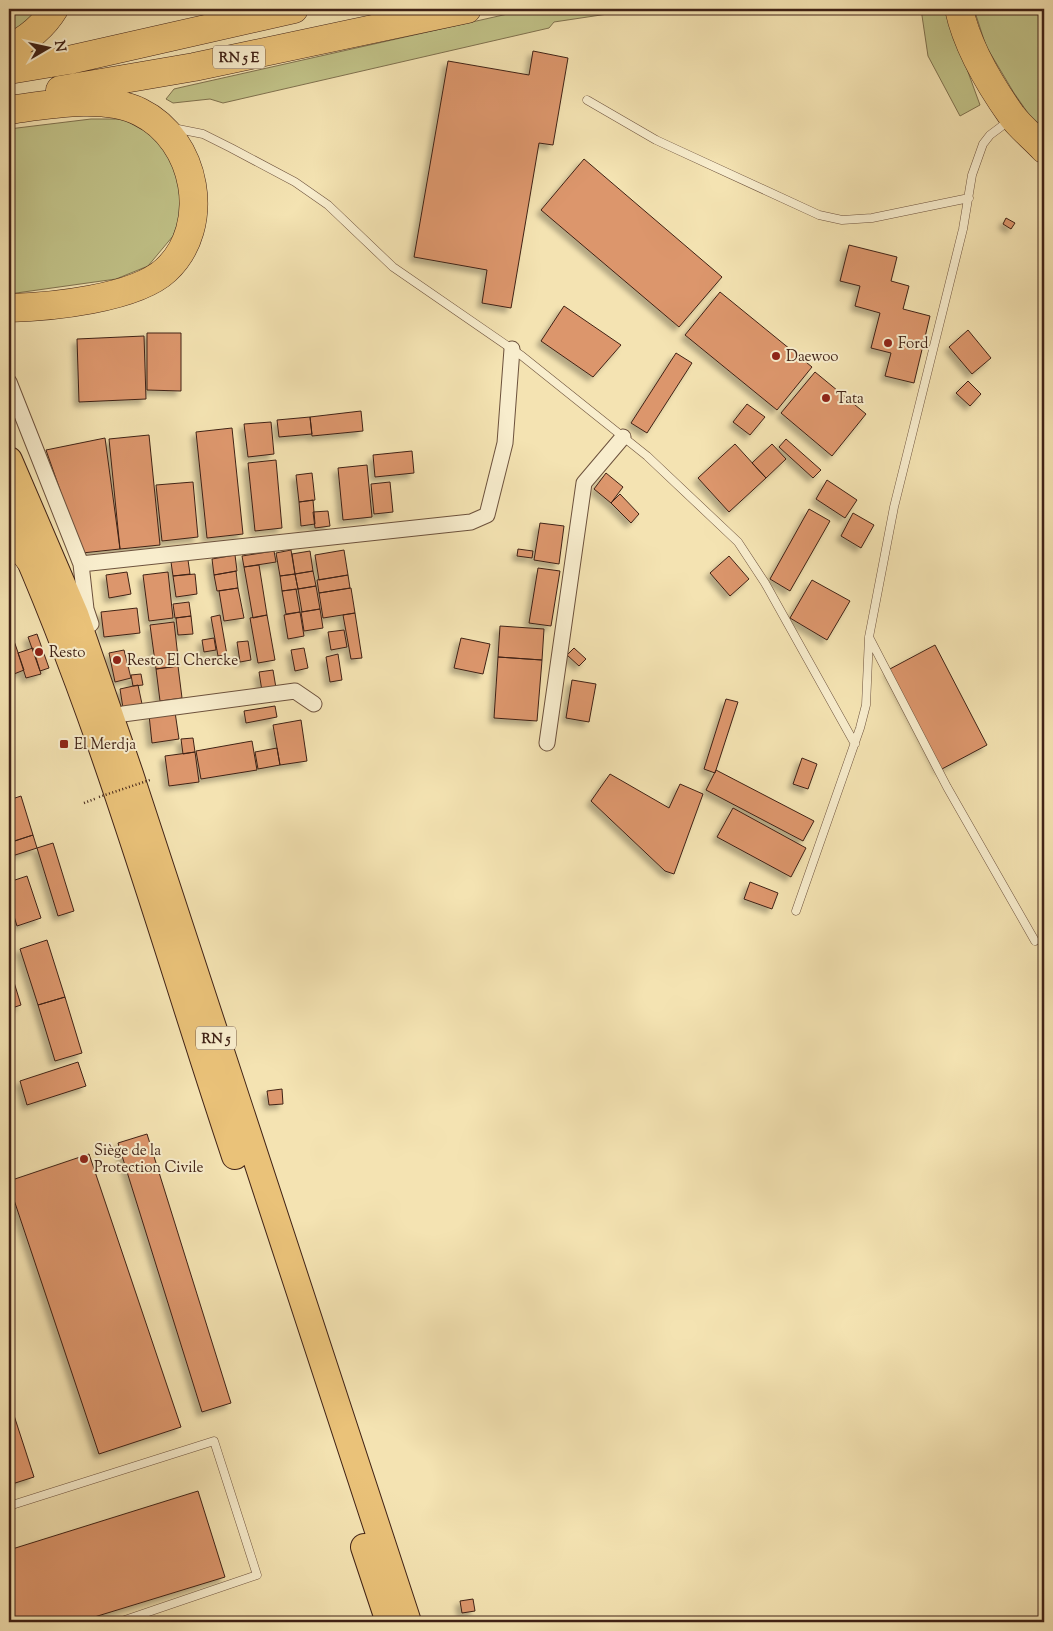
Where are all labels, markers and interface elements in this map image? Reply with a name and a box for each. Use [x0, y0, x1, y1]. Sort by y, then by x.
north arrow [22, 22, 72, 72]
text: N [48, 39, 70, 53]
road number: RN 5 E [213, 46, 265, 68]
place label: Ford [898, 334, 929, 355]
marker: Ford [882, 337, 894, 349]
place label: Daewoo [786, 347, 839, 368]
marker: Daewoo [770, 350, 782, 362]
place label: Tata [836, 389, 864, 410]
marker: Tata [820, 392, 832, 404]
place label: Resto [49, 643, 86, 664]
marker: Resto [33, 646, 45, 658]
place label: Resto El Chercke [127, 651, 238, 672]
marker: Resto El Chercke [111, 654, 123, 666]
place label: El Merdja [74, 735, 136, 756]
marker: El Merdja [58, 738, 70, 750]
road number: RN 5 [196, 1026, 236, 1050]
place label: Siège de la Protection Civile [94, 1141, 204, 1179]
marker: Siège de la Protection Civile [78, 1153, 90, 1165]

